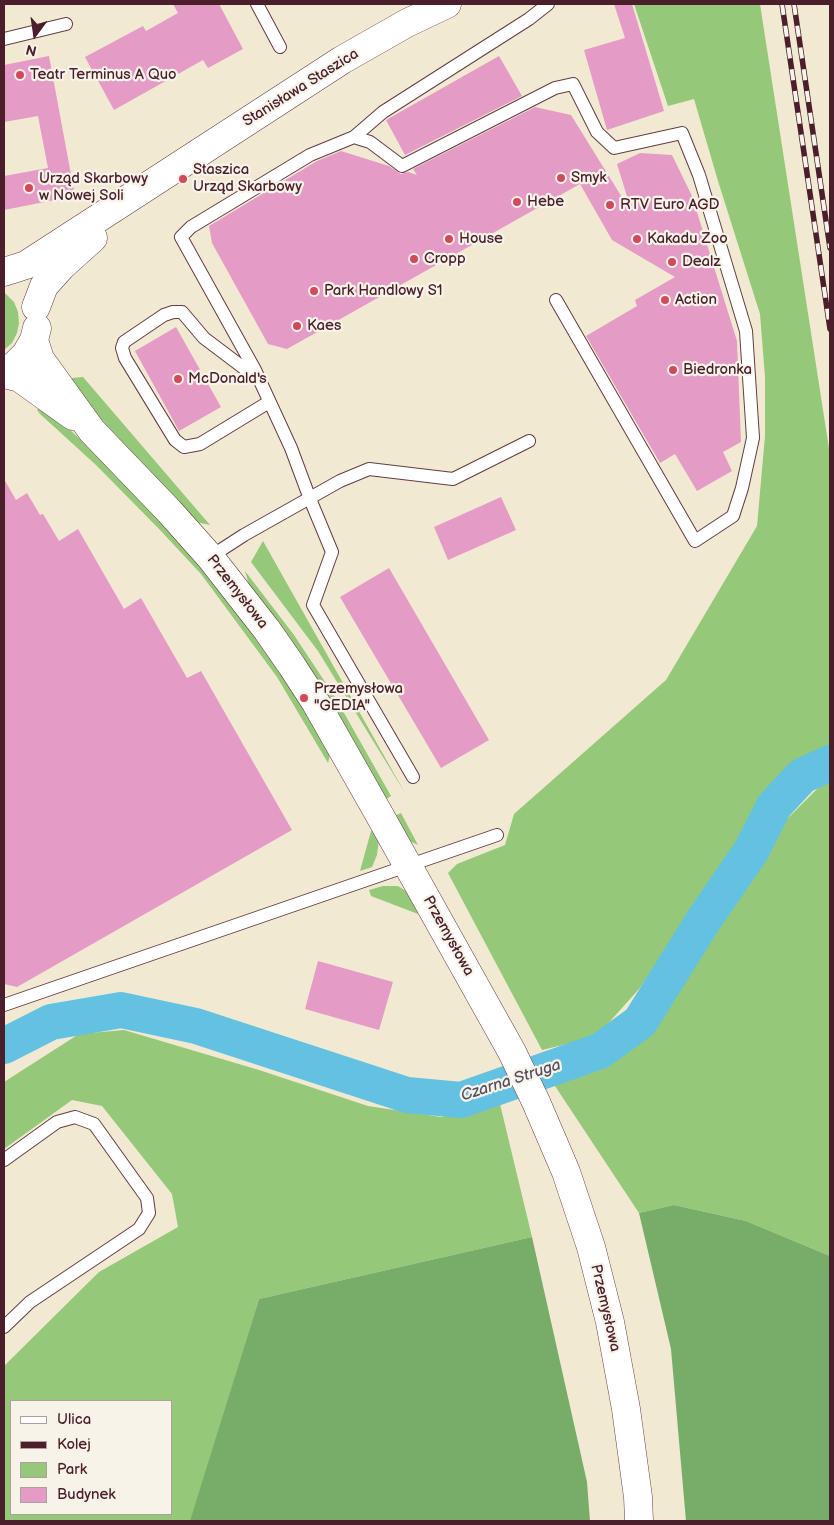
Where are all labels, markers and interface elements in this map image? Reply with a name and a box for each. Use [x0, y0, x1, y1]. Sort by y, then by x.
north arrow [10, 10, 60, 60]
text: N [24, 41, 38, 60]
street label: Stanisława Staszica [240, 45, 362, 131]
place label: Teatr Terminus A Quo [30, 66, 177, 84]
marker: Teatr Terminus A Quo [14, 69, 26, 81]
place label: Staszica Urząd Skarbowy [193, 161, 302, 196]
place label: Smyk [571, 169, 607, 187]
place label: Urząd Skarbowy w Nowej Soli [39, 170, 148, 205]
marker: Smyk [555, 172, 567, 184]
marker: Staszica Urząd Skarbowy [177, 173, 189, 185]
marker: Urząd Skarbowy w Nowej Soli [23, 182, 35, 194]
place label: Hebe [527, 193, 564, 211]
marker: Hebe [511, 196, 523, 208]
place label: RTV Euro AGD [620, 196, 719, 214]
marker: RTV Euro AGD [604, 199, 616, 211]
place label: House [459, 230, 503, 248]
place label: Kakadu Zoo [647, 230, 728, 248]
marker: House [443, 233, 455, 245]
marker: Kakadu Zoo [631, 233, 643, 245]
place label: Cropp [424, 250, 466, 268]
marker: Cropp [408, 253, 420, 265]
place label: Dealz [682, 253, 721, 271]
marker: Dealz [666, 256, 678, 268]
place label: Park Handlowy S1 [324, 282, 443, 300]
marker: Park Handlowy S1 [308, 285, 320, 297]
place label: Action [675, 291, 717, 309]
marker: Action [659, 294, 671, 306]
place label: Kaes [307, 317, 341, 335]
marker: Kaes [291, 320, 303, 332]
place label: Biedronka [683, 361, 752, 379]
marker: Biedronka [667, 364, 679, 376]
place label: McDonald's [188, 370, 267, 388]
marker: McDonald's [172, 373, 184, 385]
street label: Przemysłowa [203, 551, 271, 633]
place label: Przemysłowa "GEDIA" [314, 680, 403, 715]
marker: Przemysłowa "GEDIA" [298, 692, 310, 704]
street label: Przemysłowa [419, 893, 477, 979]
water label: Czarna Struga [459, 1056, 563, 1106]
street label: Przemysłowa [586, 1263, 624, 1353]
legend [10, 1400, 172, 1515]
text: Ulica [57, 1410, 91, 1429]
text: Kolej [57, 1435, 91, 1454]
text: Park [57, 1460, 87, 1479]
text: Budynek [57, 1485, 116, 1504]

